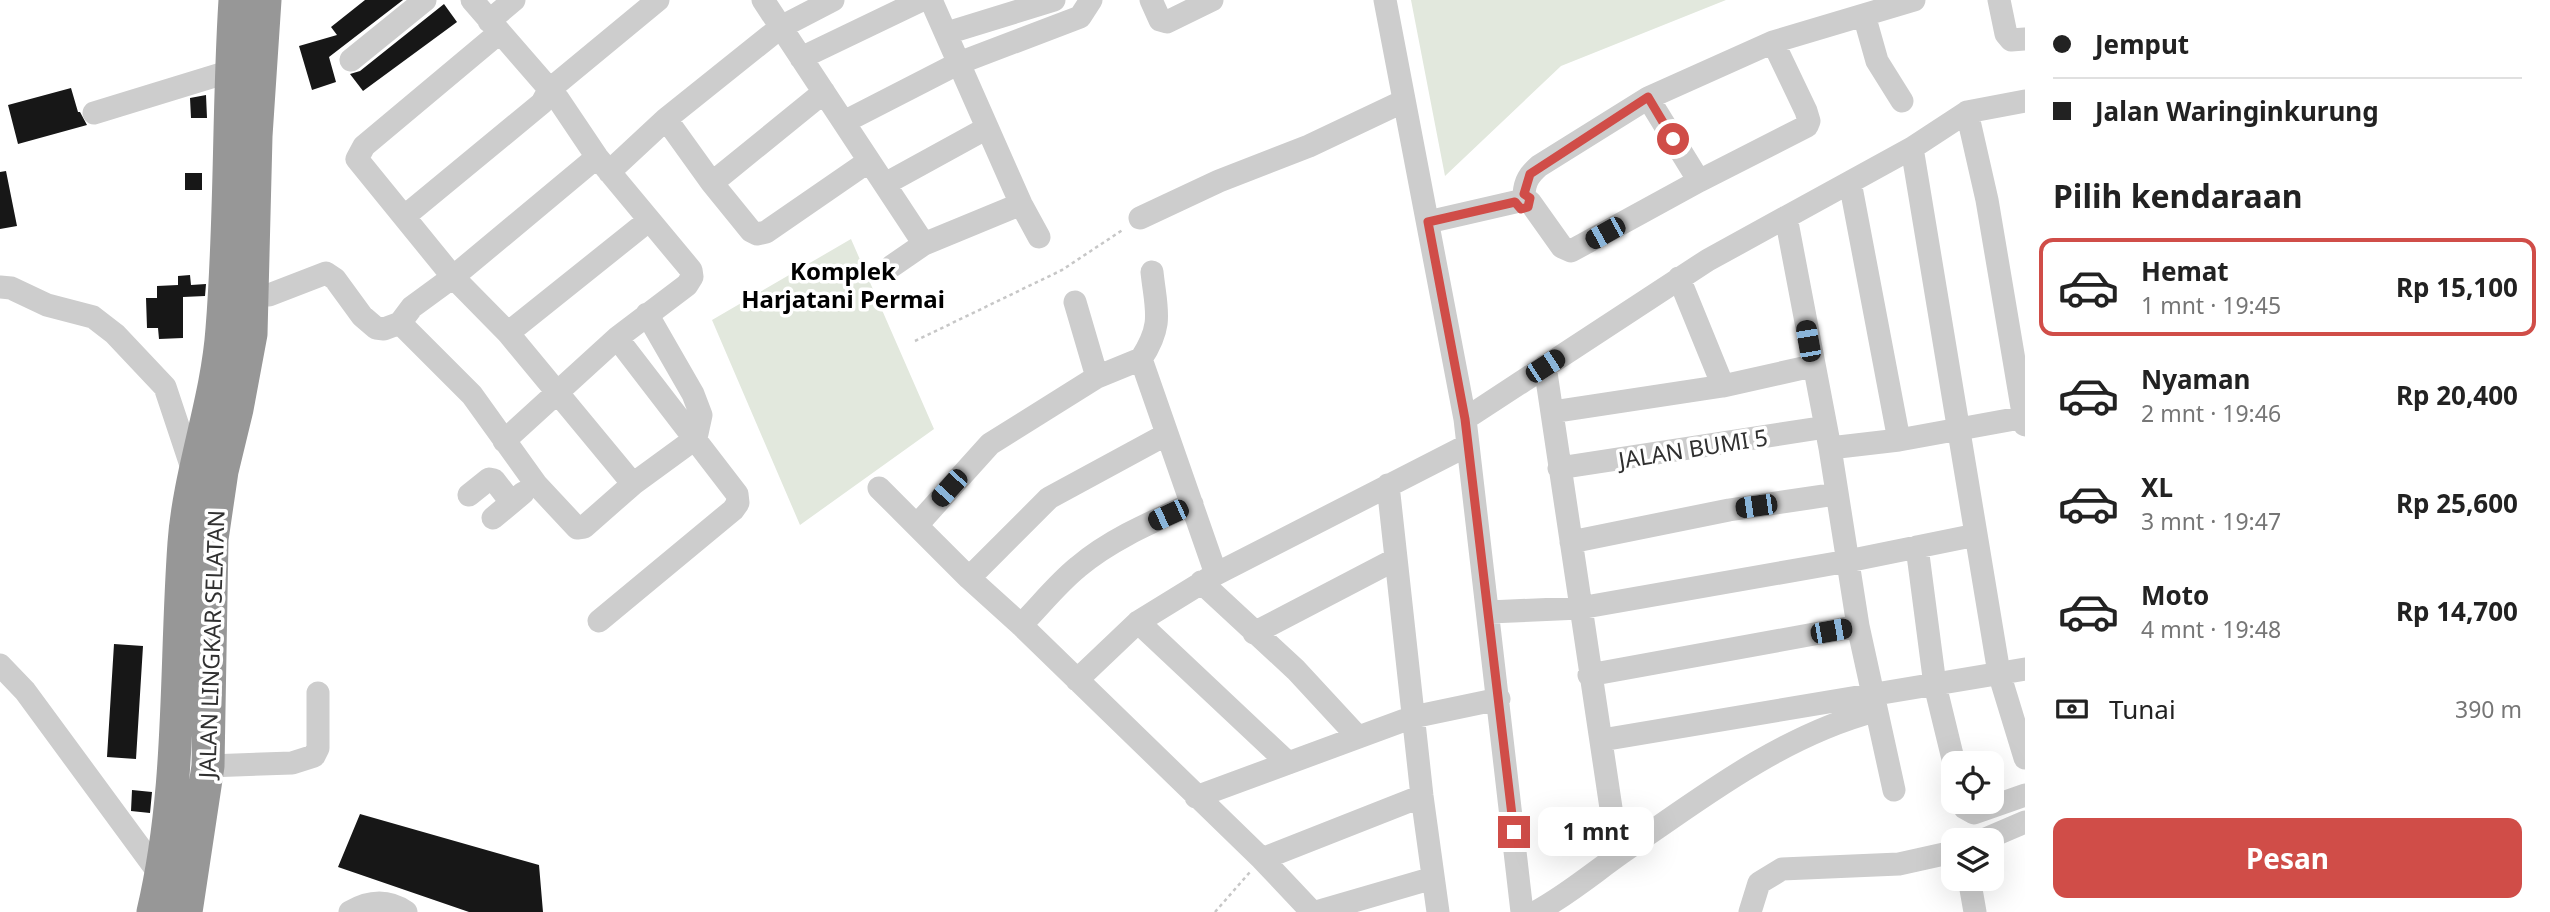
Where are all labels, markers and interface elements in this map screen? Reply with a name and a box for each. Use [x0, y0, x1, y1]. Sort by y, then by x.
text: Jemput [2095, 26, 2189, 62]
text: Jalan Waringinkurung [2095, 93, 2379, 129]
route start [1657, 123, 1689, 155]
text: Pilih kendaraan [2053, 174, 2303, 217]
car [1582, 214, 1629, 252]
text: Hemat [2141, 253, 2229, 289]
district label: Komplek Harjatani Permai [741, 254, 945, 315]
icon: car [2057, 256, 2120, 319]
text: Rp 15,100 [2396, 269, 2518, 305]
text: 1 mnt · 19:45 [2141, 289, 2281, 321]
car [1795, 318, 1822, 364]
car [1522, 346, 1569, 386]
text: Nyaman [2141, 361, 2250, 397]
icon: car [2057, 364, 2120, 427]
text: Rp 20,400 [2396, 377, 2518, 413]
text: 2 mnt · 19:46 [2141, 397, 2281, 429]
street label: JALAN BUMI 5 [1614, 420, 1770, 476]
car [928, 465, 971, 511]
text: XL [2141, 469, 2173, 505]
icon: car [2057, 472, 2120, 535]
text: Rp 25,600 [2396, 485, 2518, 521]
car [1734, 493, 1779, 519]
car [1145, 497, 1192, 533]
text: 3 mnt · 19:47 [2141, 505, 2281, 537]
street label: JALAN LINGKAR SELATAN [190, 509, 232, 781]
text: Moto [2141, 577, 2209, 613]
icon: car [2057, 580, 2120, 643]
text: Rp 14,700 [2396, 593, 2518, 629]
text: 4 mnt · 19:48 [2141, 613, 2281, 645]
car [1809, 617, 1854, 645]
icon: cash [2053, 690, 2091, 728]
text: Tunai [2109, 691, 2176, 727]
text: 390 m [2455, 693, 2522, 725]
map controls [1941, 751, 2004, 891]
button: locate [1941, 751, 2004, 814]
callout: 1 mnt [1538, 808, 1654, 856]
text: 1 mnt [1563, 815, 1629, 847]
route end [1498, 816, 1530, 848]
button: Pesan [2053, 818, 2522, 898]
button: layers [1941, 828, 2004, 891]

